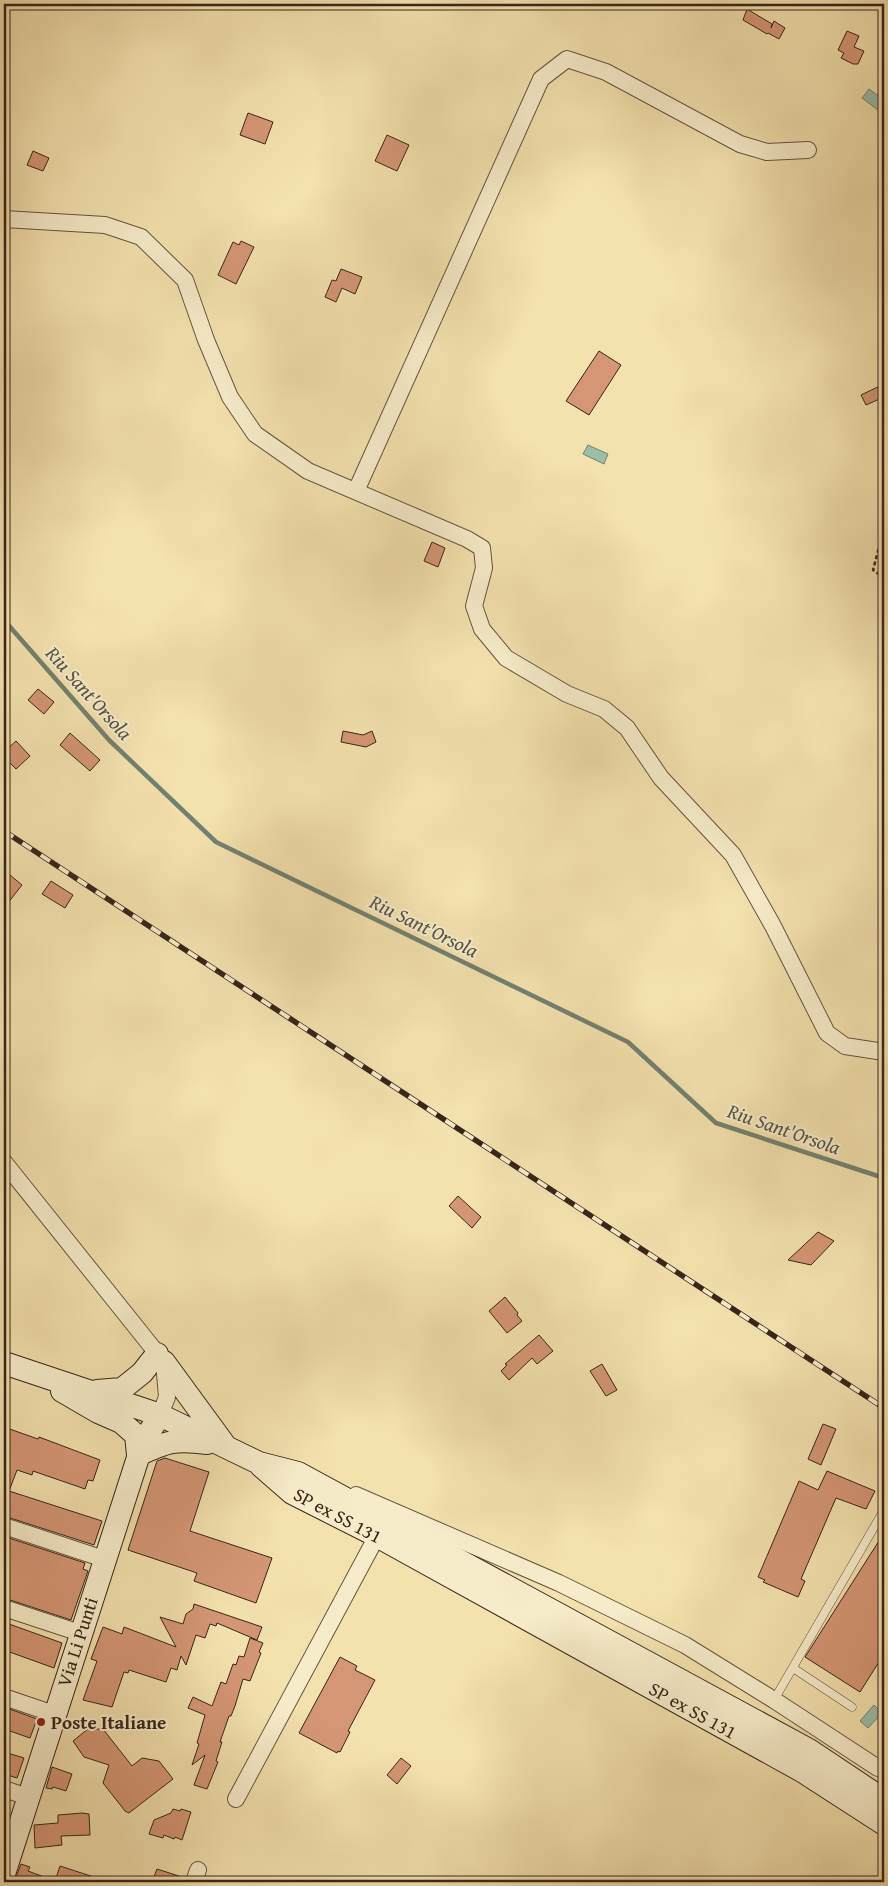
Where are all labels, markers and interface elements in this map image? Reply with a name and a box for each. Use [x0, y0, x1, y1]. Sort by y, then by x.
water label: Riu Sant'Orsola [39, 639, 140, 747]
water label: Riu Sant'Orsola [364, 886, 484, 965]
water label: Riu Sant'Orsola [723, 1095, 845, 1162]
street label: SP ex SS 131 [289, 1480, 387, 1550]
street label: Via Li Punti [49, 1593, 105, 1691]
street label: SP ex SS 131 [644, 1674, 742, 1746]
place label: Poste Italiane [51, 1708, 166, 1736]
marker: Poste Italiane [35, 1716, 47, 1728]

